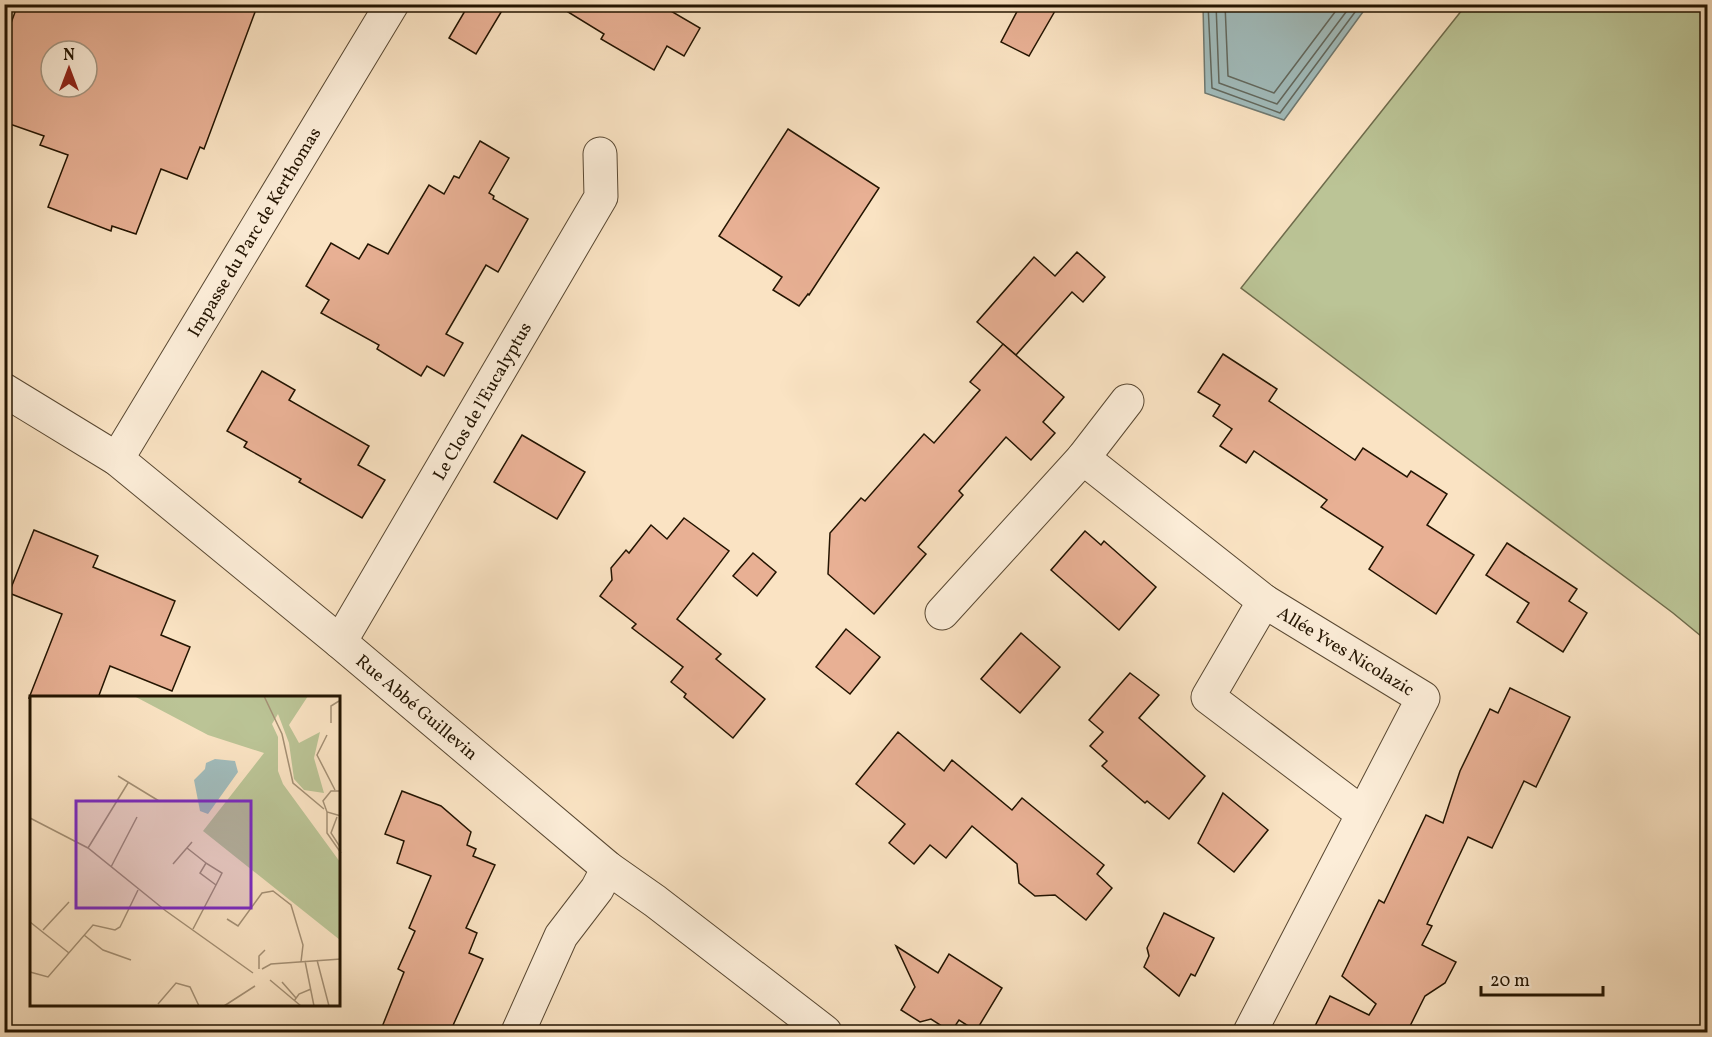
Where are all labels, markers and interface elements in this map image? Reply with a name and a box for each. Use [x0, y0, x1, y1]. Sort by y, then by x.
north arrow [39, 39, 99, 99]
text: N [63, 45, 75, 67]
street label: Impasse du Parc de Kerthomas [183, 123, 328, 342]
street label: Le Clos de l'Eucalyptus [428, 318, 539, 485]
street label: Allée Yves Nicolazic [1272, 601, 1418, 703]
street label: Rue Abbé Guillevin [350, 650, 483, 767]
inset map [30, 696, 340, 1007]
scale bar [1481, 959, 1602, 997]
text: 20 m [1490, 969, 1530, 994]

